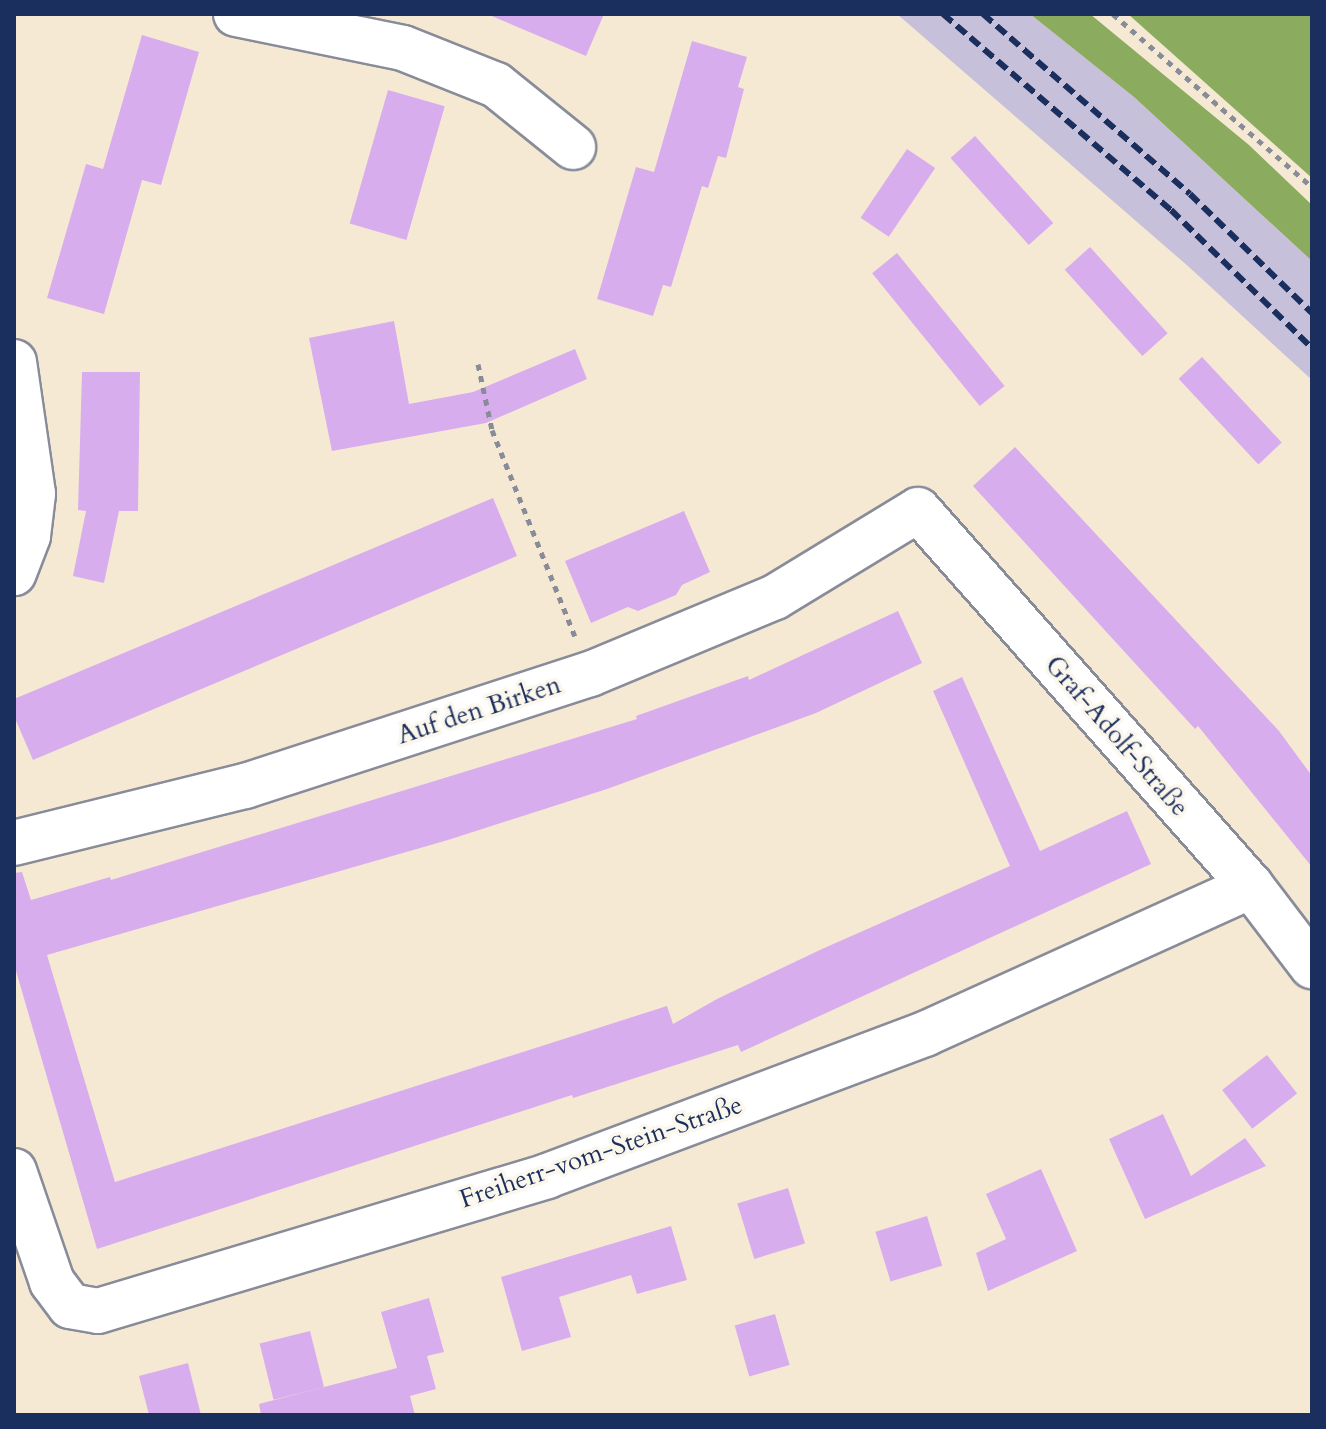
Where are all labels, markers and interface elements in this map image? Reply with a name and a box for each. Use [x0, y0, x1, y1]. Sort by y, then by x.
street label: Graf-Adolf-Straße [1039, 649, 1195, 823]
street label: Auf den Birken [393, 669, 565, 751]
street label: Freiherr-vom-Stein-Straße [456, 1089, 746, 1215]

